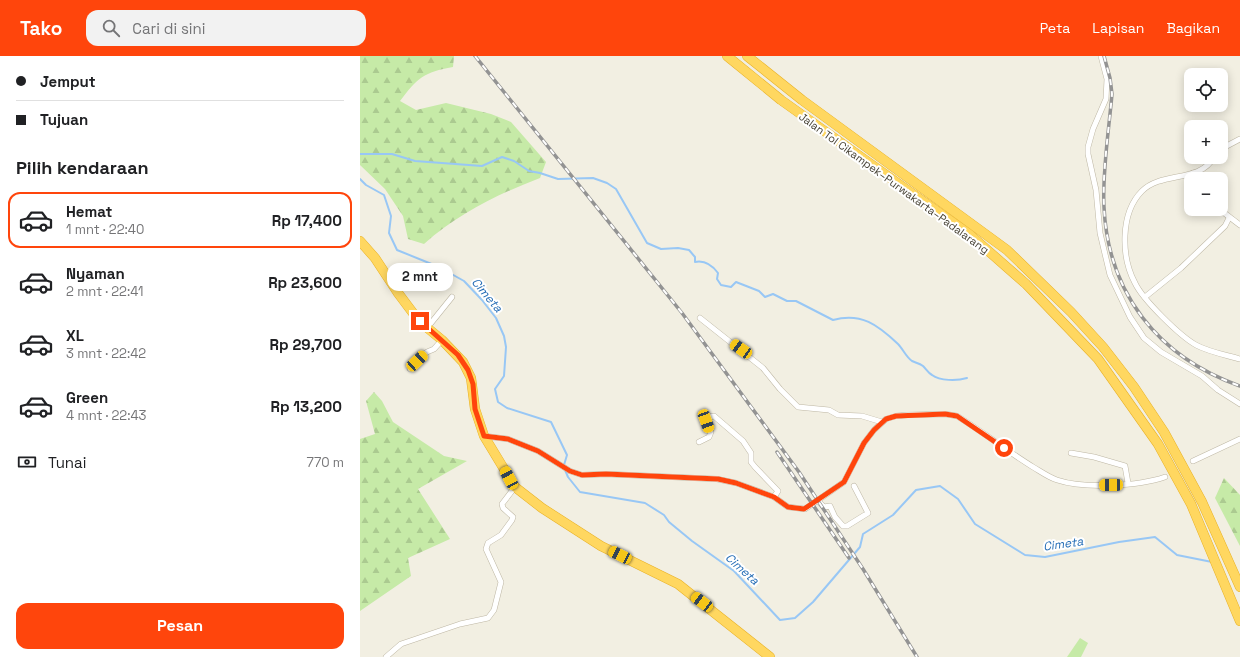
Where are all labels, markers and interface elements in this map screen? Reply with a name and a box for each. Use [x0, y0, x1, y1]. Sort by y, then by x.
search box [86, 10, 366, 46]
text: Tako [20, 16, 62, 41]
icon: search [100, 17, 122, 39]
text: Cari di sini [132, 19, 205, 38]
text: Peta [1040, 19, 1070, 37]
text: Lapisan [1092, 19, 1144, 37]
text: Bagikan [1166, 19, 1220, 37]
map controls [1184, 68, 1228, 216]
button: locate [1184, 68, 1228, 112]
text: Jemput [40, 72, 96, 91]
street label: Jalan Tol Cikampek–Purwakarta–Padalarang [796, 109, 992, 257]
text: Tujuan [40, 110, 88, 129]
button: + [1184, 120, 1228, 164]
text: Pilih kendaraan [16, 156, 149, 179]
button: − [1184, 172, 1228, 216]
icon: car [18, 202, 54, 238]
text: Hemat [66, 202, 112, 221]
text: Rp 17,400 [272, 211, 342, 230]
text: 1 mnt · 22:40 [66, 221, 144, 238]
callout: 2 mnt [387, 263, 453, 291]
icon: car [18, 264, 54, 300]
text: Nyaman [66, 264, 125, 283]
text: 2 mnt [402, 268, 438, 285]
text: Rp 23,600 [268, 273, 342, 292]
water label: Cimeta [468, 274, 506, 316]
text: 2 mnt · 22:41 [66, 283, 143, 300]
route end [411, 312, 429, 330]
icon: car [18, 326, 54, 362]
text: XL [66, 326, 84, 345]
text: Rp 29,700 [270, 335, 342, 354]
car [728, 337, 754, 361]
text: 3 mnt · 22:42 [66, 345, 146, 362]
car [404, 348, 430, 374]
icon: car [18, 388, 54, 424]
text: Green [66, 388, 108, 407]
text: Rp 13,200 [270, 397, 342, 416]
text: 4 mnt · 22:43 [66, 407, 146, 424]
car [696, 408, 716, 434]
route start [995, 439, 1013, 457]
icon: cash [16, 451, 38, 473]
text: Tunai [48, 453, 86, 472]
text: 770 m [307, 454, 344, 471]
car [498, 465, 520, 491]
car [1099, 479, 1123, 491]
water label: Cimeta [1042, 533, 1084, 555]
car [607, 544, 633, 566]
water label: Cimeta [722, 550, 762, 588]
car [689, 590, 715, 614]
button: Pesan [16, 603, 344, 649]

